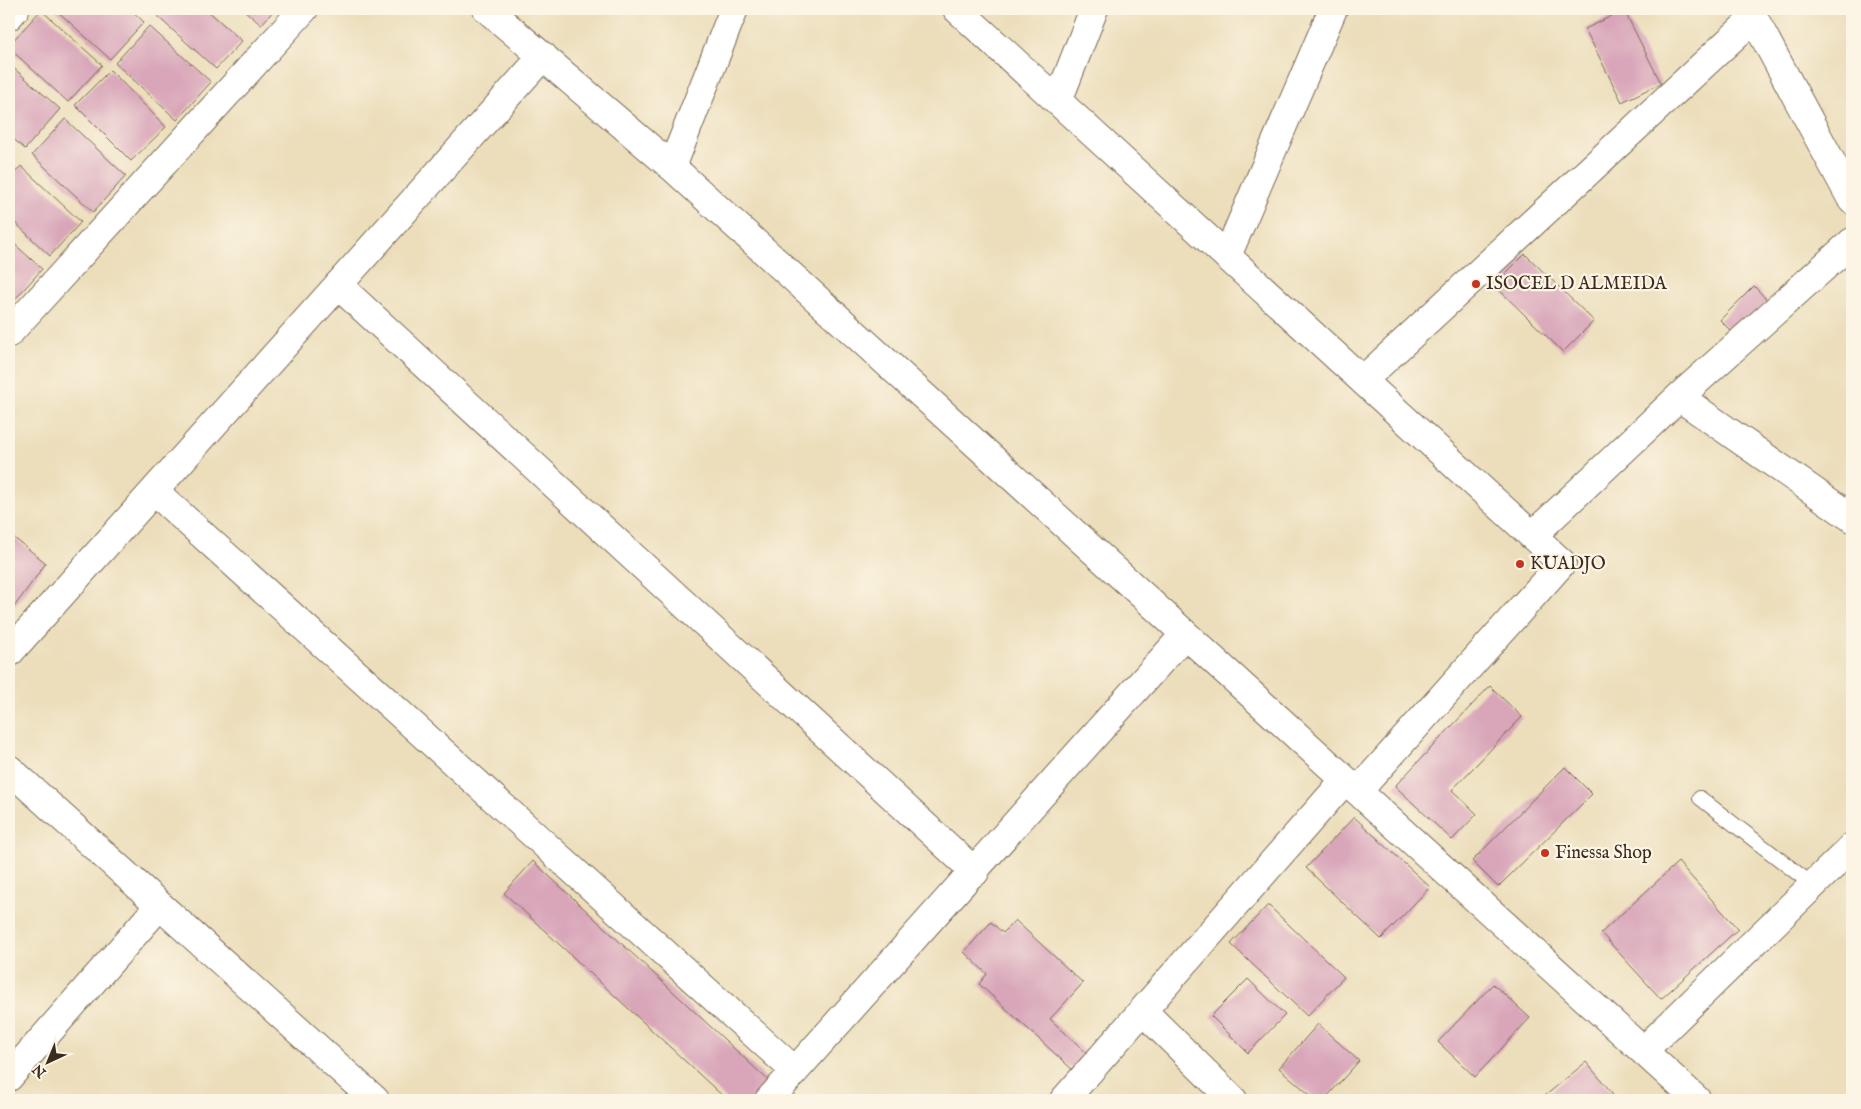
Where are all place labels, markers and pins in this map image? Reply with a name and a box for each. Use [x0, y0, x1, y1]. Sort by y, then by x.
place label: ISOCEL D ALMEIDA [1486, 273, 1668, 296]
marker: ISOCEL D ALMEIDA [1470, 278, 1482, 290]
place label: KUADJO [1530, 553, 1606, 576]
marker: KUADJO [1514, 558, 1526, 570]
place label: Finessa Shop [1555, 842, 1652, 865]
marker: Finessa Shop [1539, 847, 1551, 859]

